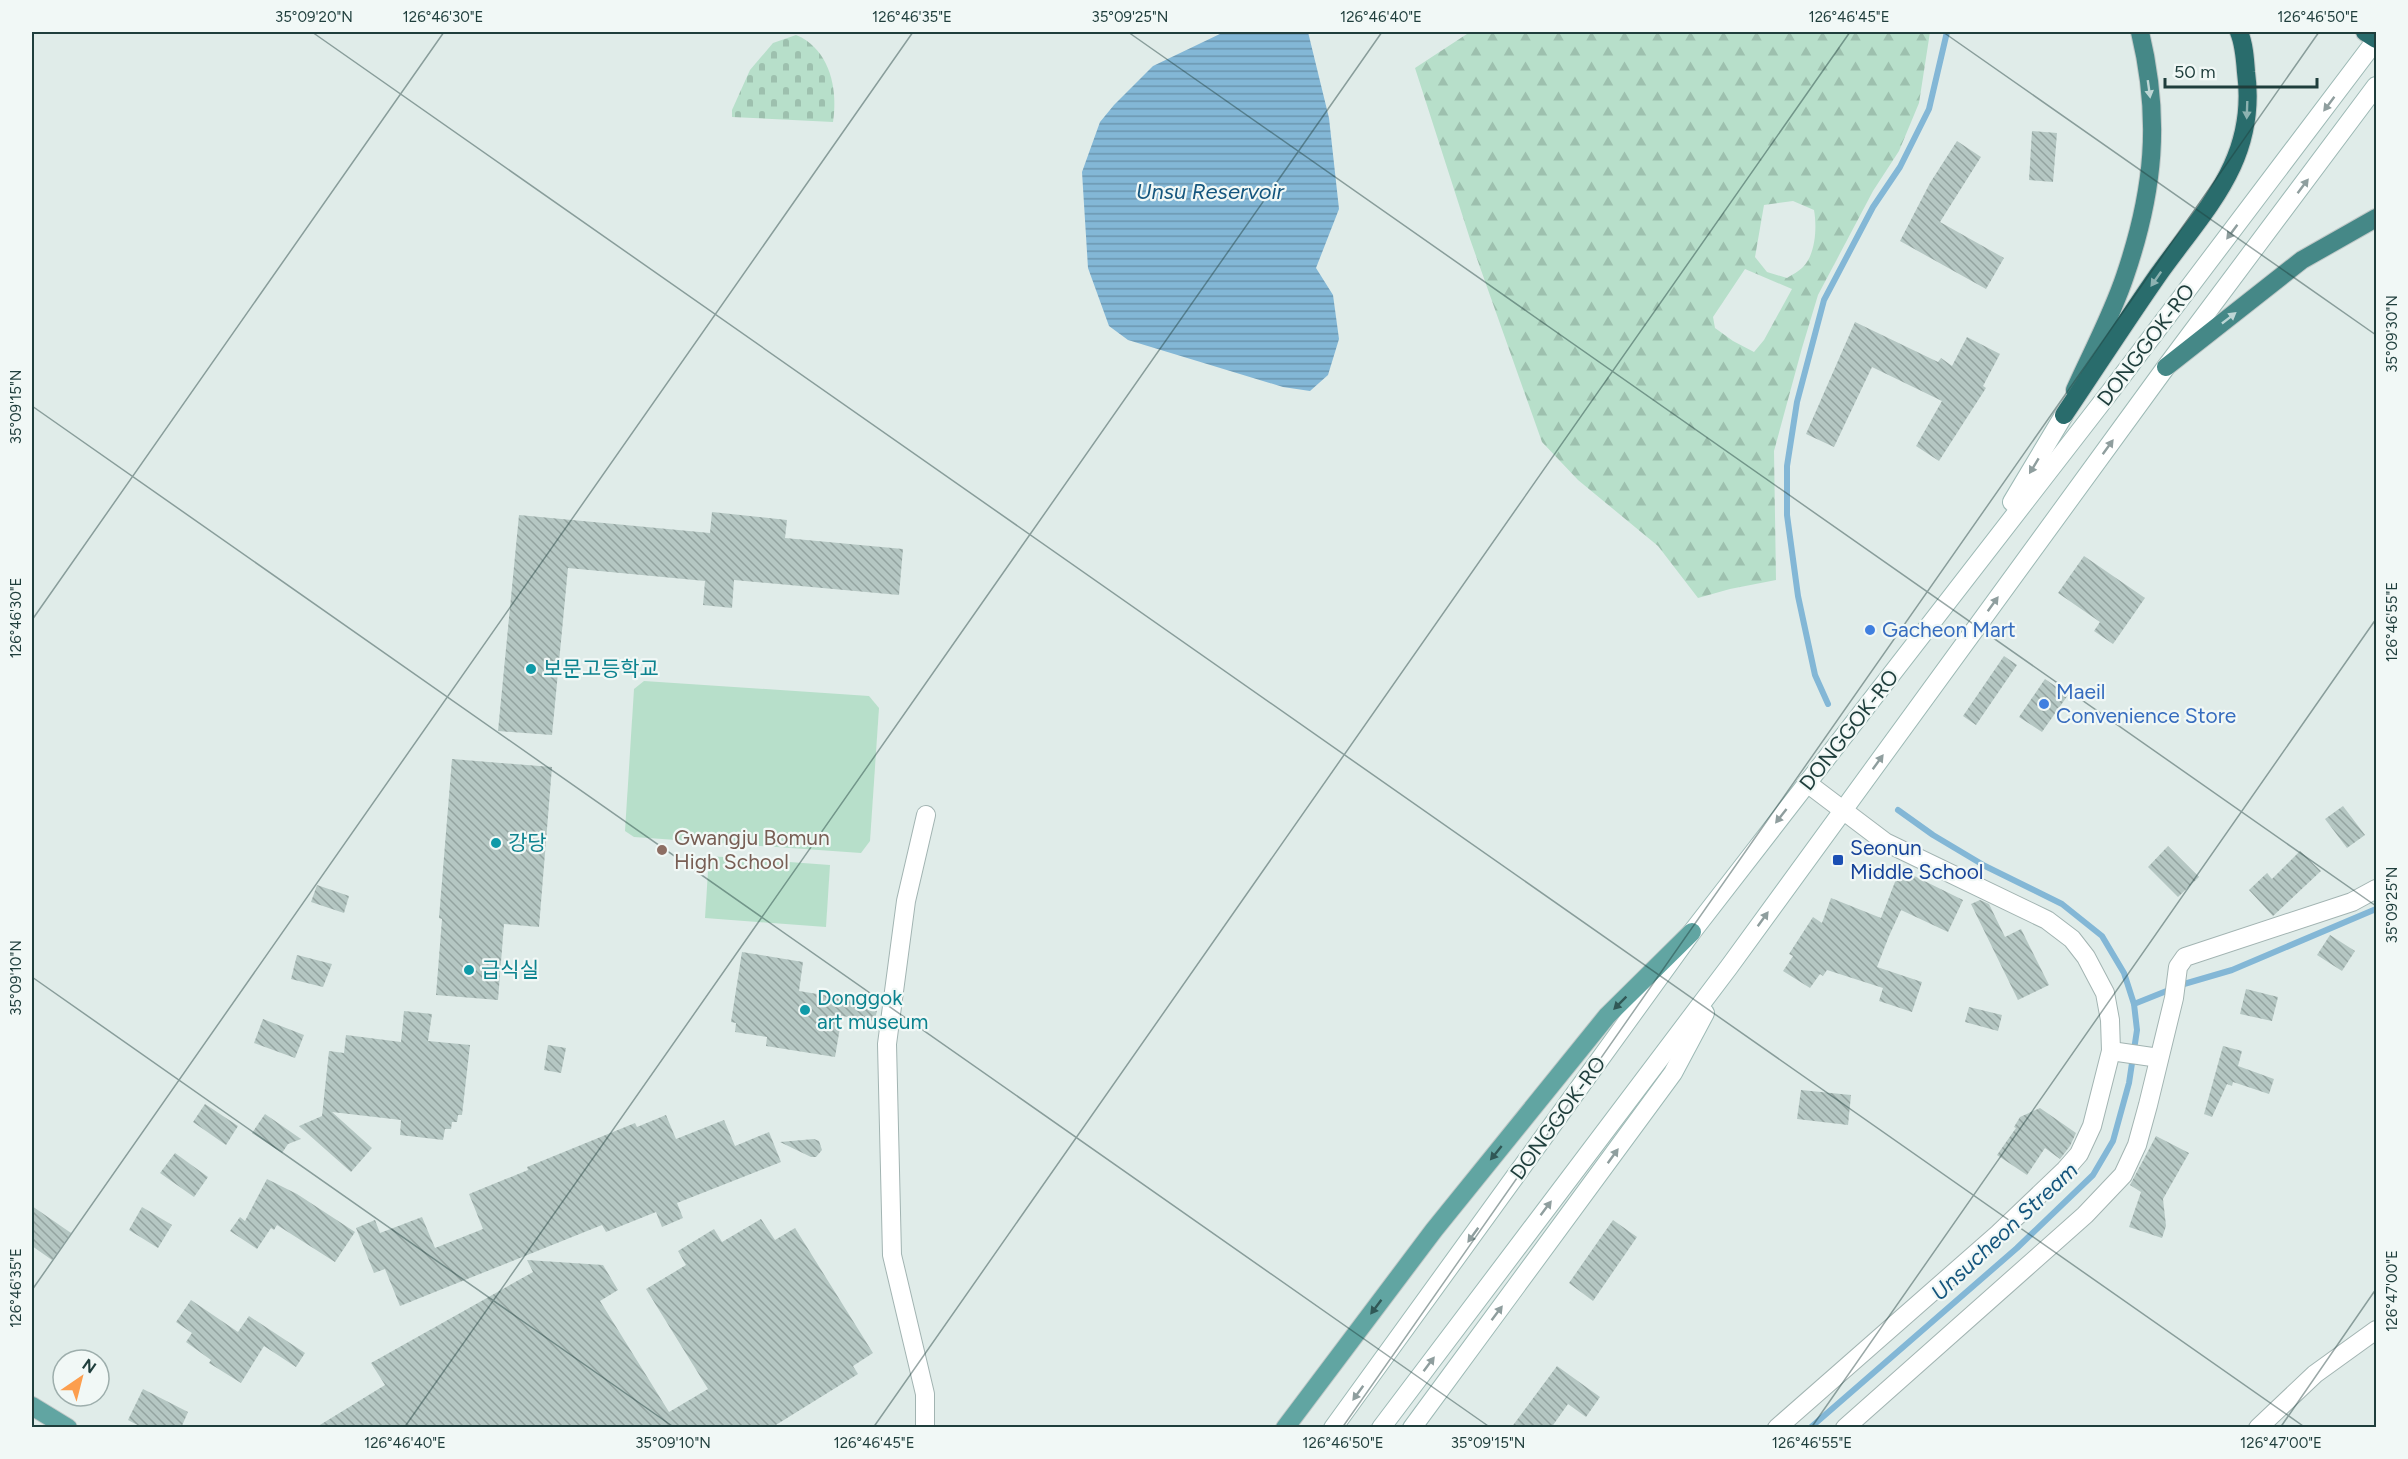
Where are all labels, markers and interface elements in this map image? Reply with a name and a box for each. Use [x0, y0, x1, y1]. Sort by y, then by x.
text: 35°09'20"N [275, 8, 353, 26]
text: 126°46'30"E [403, 8, 483, 26]
text: 126°46'35"E [872, 8, 952, 26]
text: 35°09'25"N [1092, 8, 1168, 26]
text: 126°46'40"E [1340, 8, 1422, 26]
text: 126°46'45"E [1808, 8, 1890, 26]
text: 126°46'50"E [2277, 8, 2359, 26]
scale bar [2165, 51, 2316, 89]
text: 50 m [2174, 61, 2216, 83]
one-way arrow [2145, 80, 2154, 99]
one-way arrow [2323, 96, 2335, 111]
one-way arrow [2243, 100, 2252, 119]
water label: Unsu Reservoir [1136, 178, 1286, 205]
one-way arrow [2297, 179, 2309, 195]
one-way arrow [2226, 225, 2238, 240]
one-way arrow [2150, 270, 2162, 286]
street label: DONGGOK-RO [2092, 279, 2200, 411]
text: 35°09'30"N [2383, 295, 2401, 373]
one-way arrow [2221, 312, 2237, 324]
text: 35°09'15"N [7, 370, 25, 444]
one-way arrow [2102, 439, 2114, 455]
one-way arrow [2029, 458, 2039, 475]
text: 126°46'30"E [7, 578, 25, 658]
text: 126°46'55"E [2383, 582, 2401, 662]
one-way arrow [1987, 597, 1999, 613]
place label: Gacheon Mart [1882, 617, 2016, 642]
marker: Gacheon Mart [1863, 623, 1877, 637]
place label: 보문고등학교 [543, 656, 659, 681]
marker: 보문고등학교 [524, 662, 538, 676]
street label: DONGGOK-RO [1794, 664, 1903, 795]
place label: Maeil Convenience Store [2056, 679, 2236, 728]
marker: Maeil Convenience Store [2037, 697, 2051, 711]
one-way arrow [1872, 754, 1884, 770]
one-way arrow [1776, 809, 1788, 824]
place label: Gwangju Bomun High School [674, 825, 830, 874]
place label: 강당 [508, 830, 547, 855]
place label: Seonun Middle School [1850, 835, 1983, 884]
marker: 강당 [489, 836, 503, 850]
marker: Gwangju Bomun High School [655, 843, 669, 857]
marker: Seonun Middle School [1831, 853, 1845, 867]
text: 35°09'25"N [2383, 867, 2401, 943]
one-way arrow [1757, 912, 1769, 928]
text: 35°09'10"N [7, 940, 25, 1016]
place label: 급식실 [481, 957, 539, 982]
marker: 급식실 [462, 963, 476, 977]
place label: Donggok art museum [817, 985, 928, 1034]
one-way arrow [1613, 996, 1628, 1010]
marker: Donggok art museum [798, 1003, 812, 1017]
street label: DONGGOK-RO [1505, 1051, 1611, 1184]
one-way arrow [1490, 1145, 1503, 1160]
one-way arrow [1606, 1148, 1619, 1164]
water label: Unsucheon Stream [1926, 1156, 2083, 1306]
one-way arrow [1540, 1201, 1552, 1217]
one-way arrow [1467, 1226, 1479, 1242]
text: 126°46'35"E [7, 1248, 25, 1328]
text: 126°47'00"E [2383, 1250, 2401, 1332]
one-way arrow [1370, 1298, 1382, 1314]
one-way arrow [1491, 1306, 1503, 1322]
north arrow [51, 1348, 111, 1408]
text: N [79, 1355, 100, 1377]
one-way arrow [1422, 1356, 1435, 1372]
one-way arrow [1352, 1384, 1364, 1400]
text: 126°46'40"E [364, 1434, 446, 1452]
text: 35°09'10"N [635, 1434, 711, 1452]
text: 126°46'45"E [833, 1434, 915, 1452]
text: 126°46'50"E [1302, 1434, 1384, 1452]
text: 35°09'15"N [1451, 1434, 1525, 1452]
text: 126°46'55"E [1772, 1434, 1852, 1452]
text: 126°47'00"E [2240, 1434, 2322, 1452]

